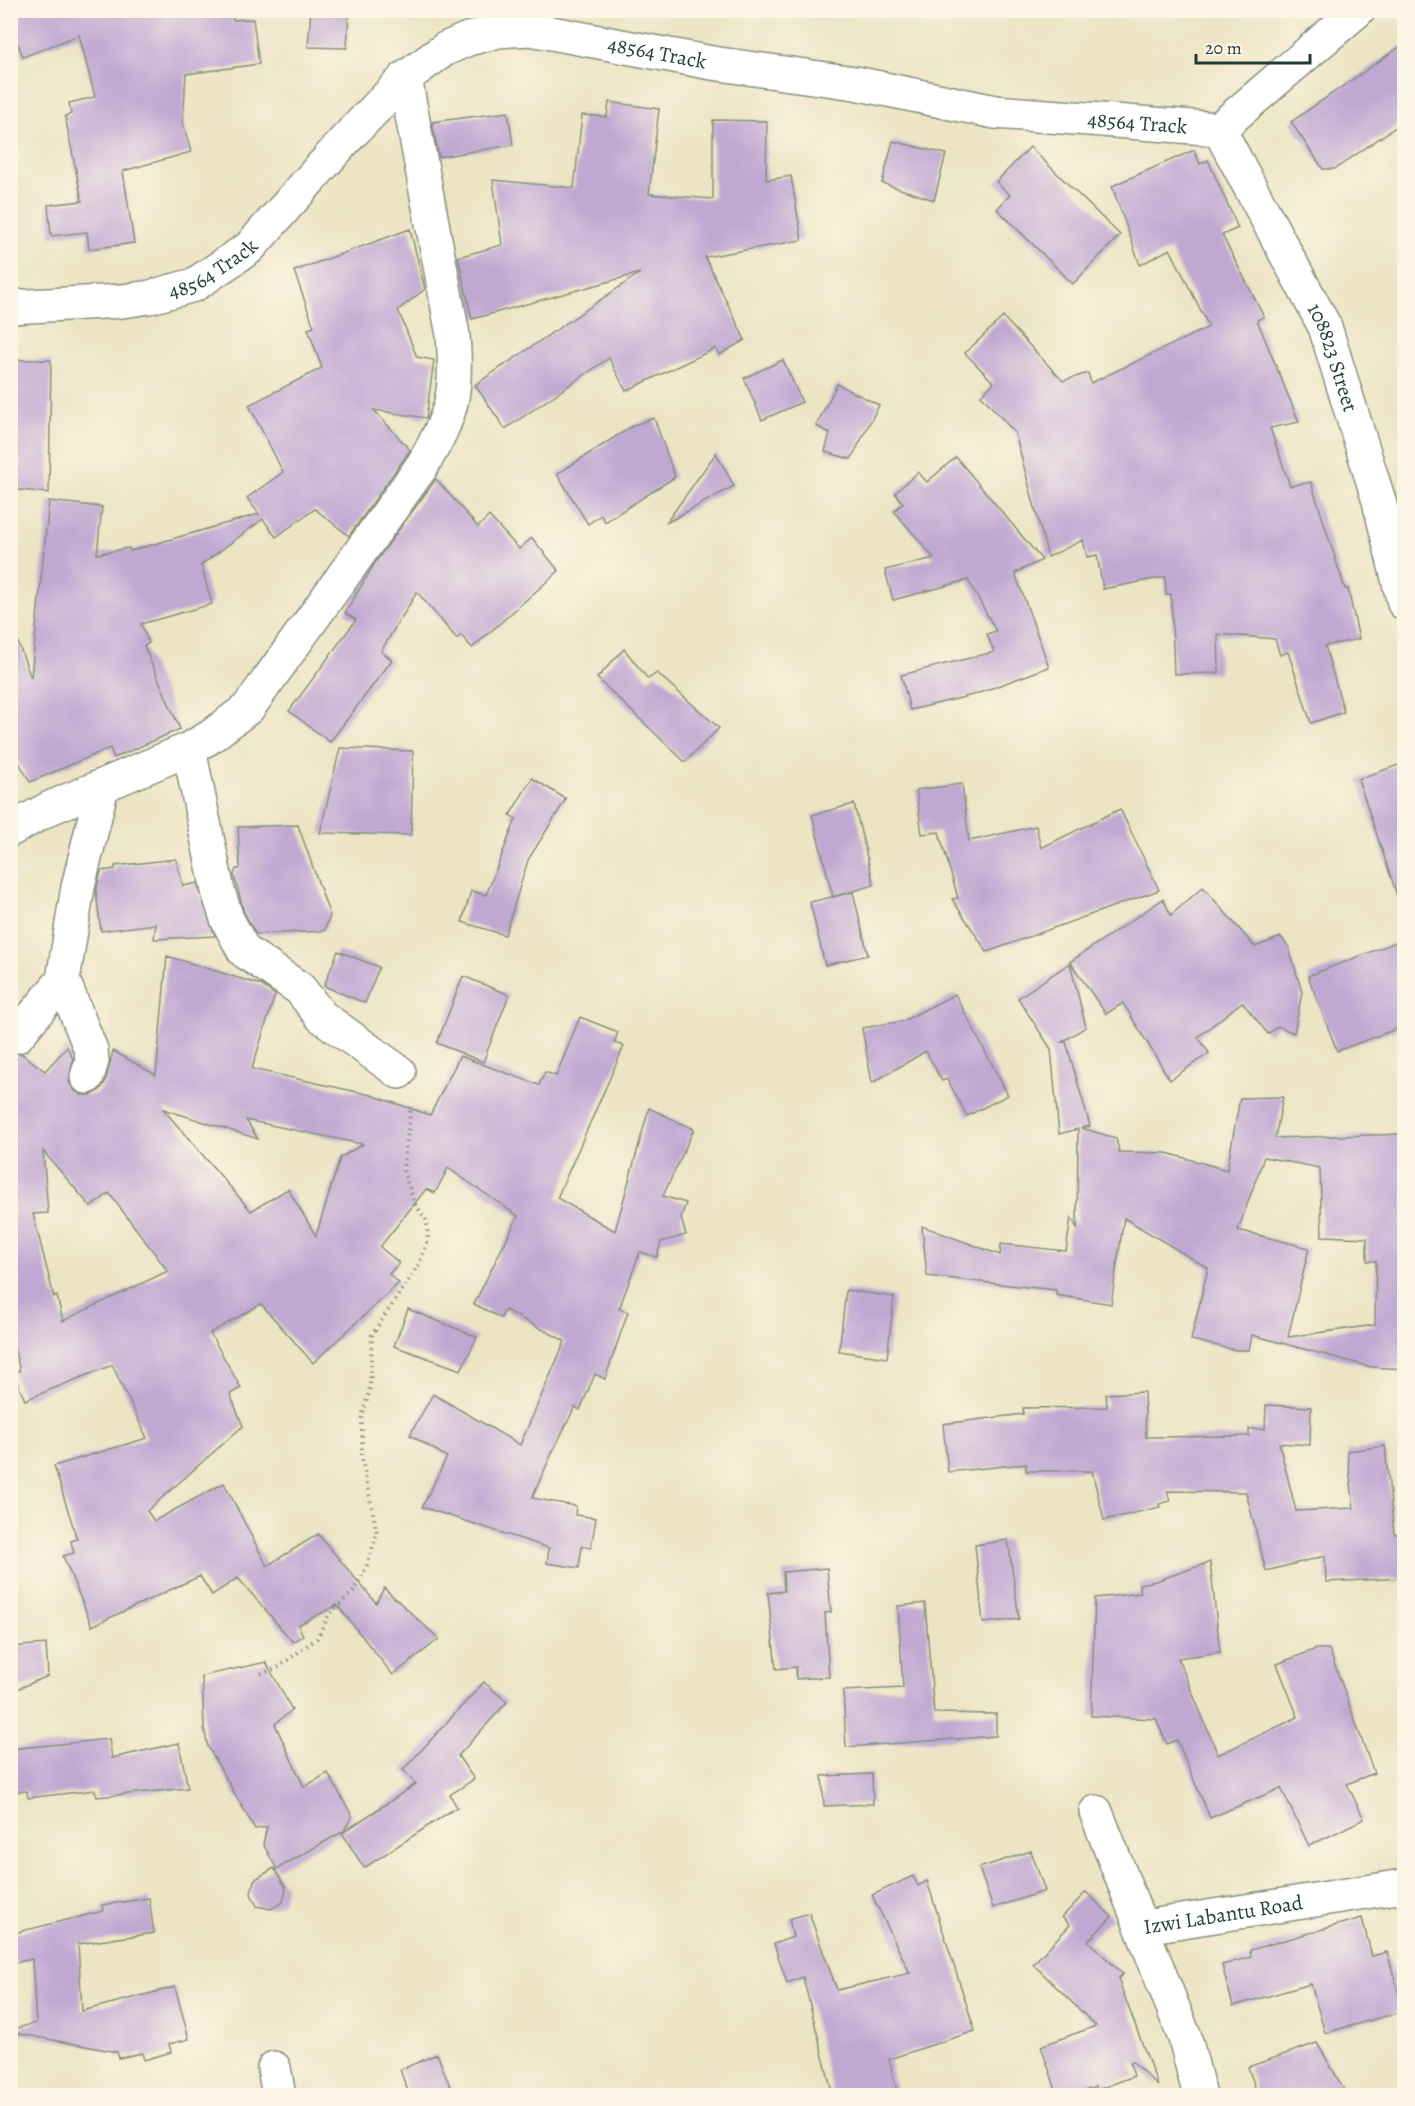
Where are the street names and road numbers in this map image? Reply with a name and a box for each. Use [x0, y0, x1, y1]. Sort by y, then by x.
street label: 48564 Track [605, 30, 709, 76]
street label: 48564 Track [1086, 105, 1189, 141]
street label: 48564 Track [165, 233, 265, 305]
street label: 108823 Street [1301, 298, 1365, 415]
street label: Izwi Labantu Road [1141, 1888, 1305, 1941]

